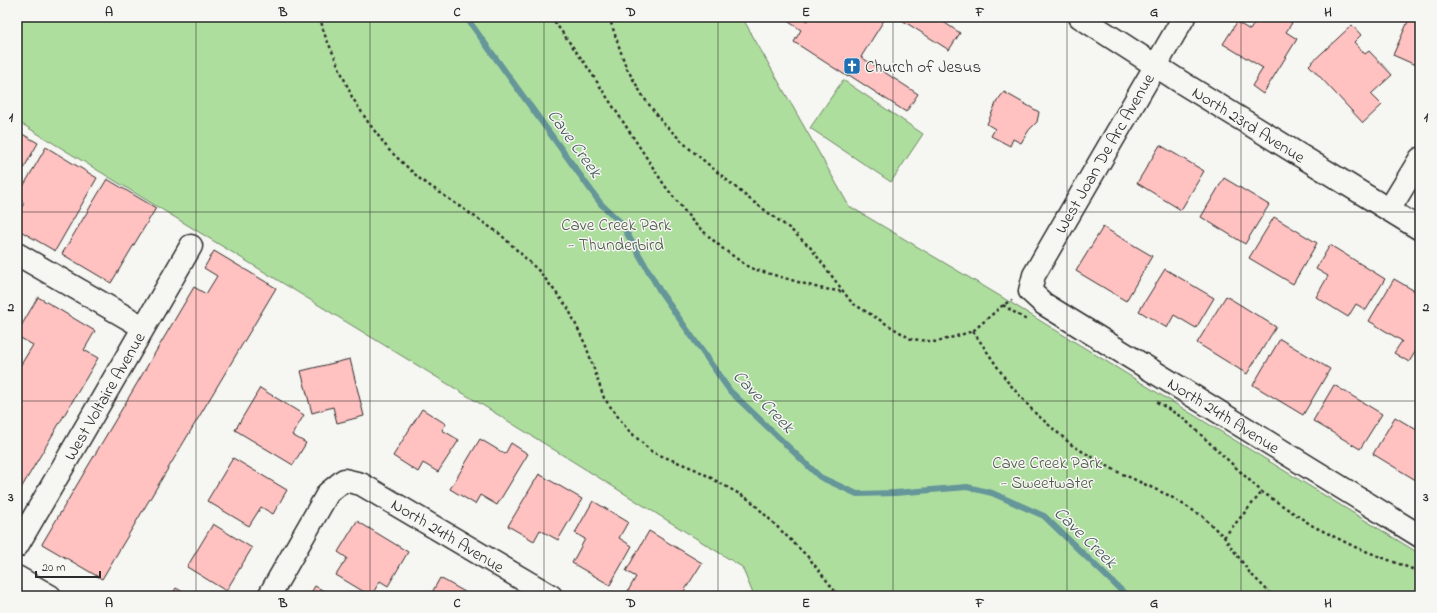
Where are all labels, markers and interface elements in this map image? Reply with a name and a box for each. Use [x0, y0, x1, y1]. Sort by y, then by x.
text: A [105, 3, 113, 22]
text: B [278, 3, 288, 22]
text: C [453, 3, 461, 22]
text: D [625, 3, 636, 22]
text: E [802, 3, 810, 22]
text: F [975, 3, 985, 22]
text: G [1150, 3, 1158, 22]
text: H [1324, 3, 1332, 22]
place label: Church of Jesus [865, 55, 981, 80]
church icon: Church of Jesus [842, 56, 862, 76]
street label: West Joan De Arc Avenue [1049, 69, 1162, 238]
street label: North 23rd Avenue [1187, 80, 1310, 170]
water label: Cave Creek [540, 105, 608, 185]
text: 1 [9, 108, 14, 127]
text: 1 [1424, 108, 1429, 127]
park label: Cave Creek Park - Thunderbird [561, 213, 671, 258]
text: 2 [7, 298, 15, 317]
text: 2 [1422, 298, 1430, 317]
street label: West Voltaire Avenue [58, 328, 152, 466]
water label: Cave Creek [726, 365, 800, 441]
street label: North 24th Avenue [1162, 372, 1284, 461]
park label: Cave Creek Park - Sweetwater [992, 451, 1102, 496]
text: 3 [7, 488, 14, 507]
text: 3 [1422, 488, 1429, 507]
street label: North 24th Avenue [386, 493, 509, 580]
water label: Cave Creek [1047, 502, 1123, 576]
scale bar [36, 553, 100, 579]
text: 20 m [42, 559, 65, 577]
text: A [105, 594, 113, 613]
text: B [278, 594, 288, 613]
text: C [453, 594, 461, 613]
text: D [625, 594, 636, 613]
text: E [802, 594, 810, 613]
text: F [975, 594, 985, 613]
text: G [1150, 594, 1158, 613]
text: H [1324, 594, 1332, 613]

